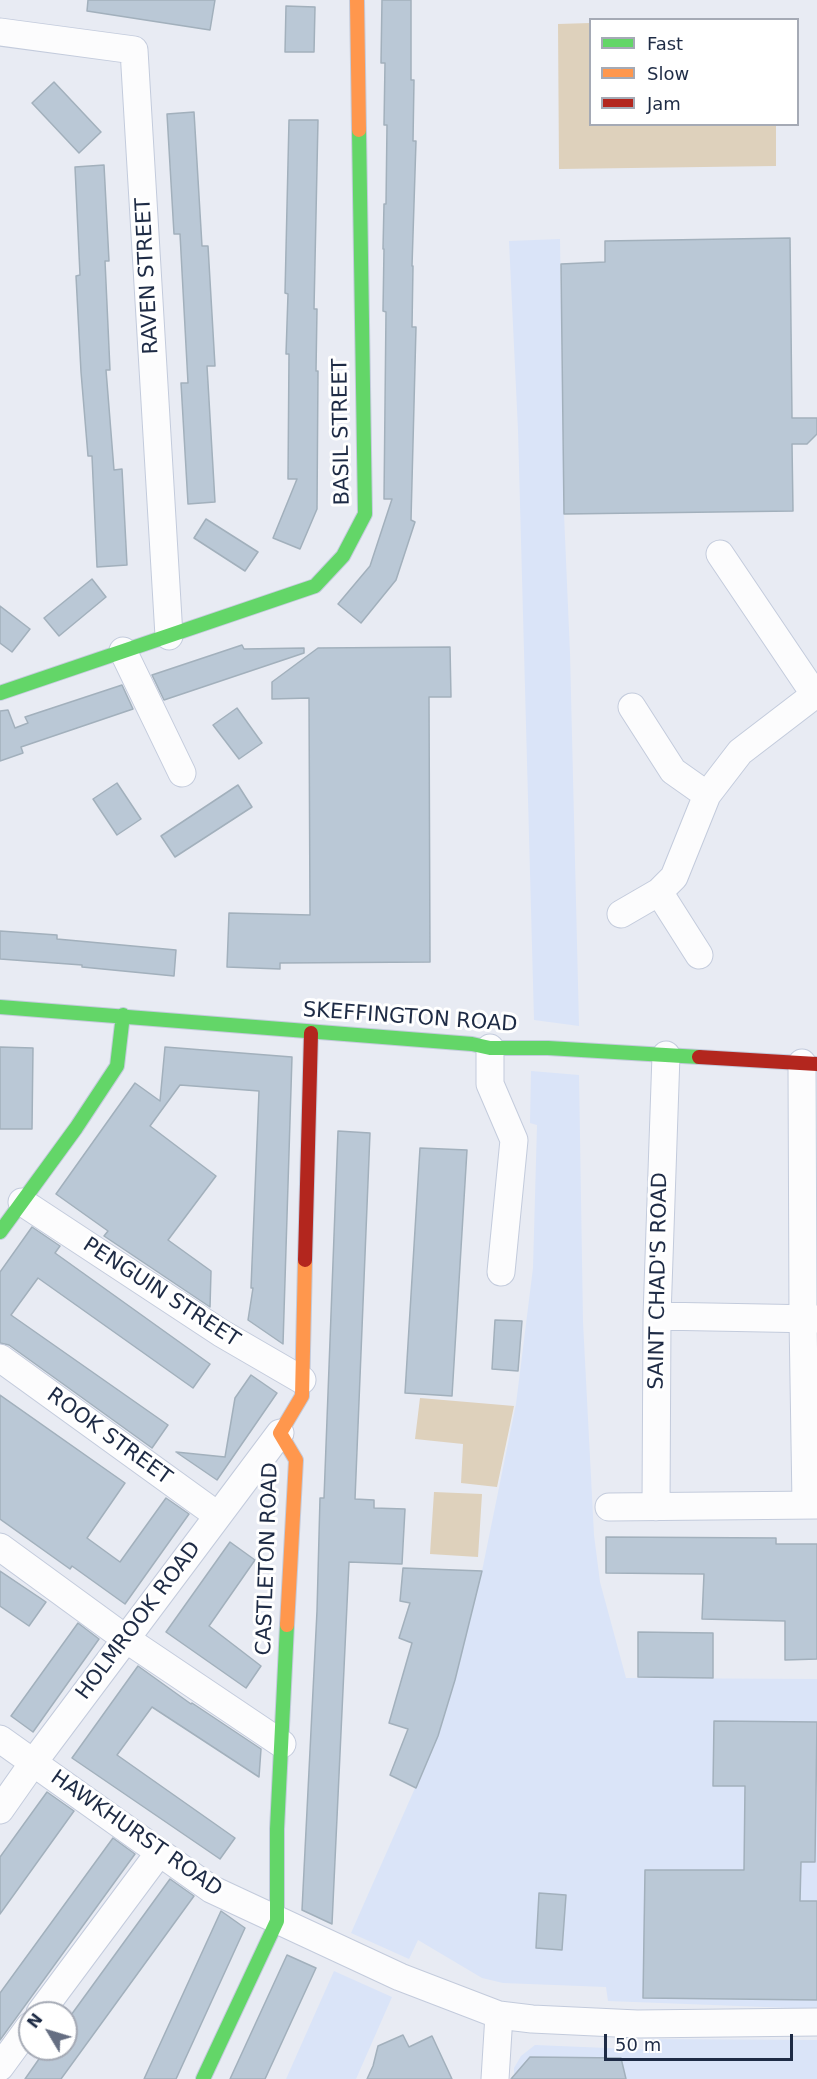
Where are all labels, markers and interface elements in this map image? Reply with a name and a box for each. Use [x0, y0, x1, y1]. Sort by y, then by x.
legend [589, 18, 799, 126]
text: Fast [647, 33, 683, 54]
text: Slow [647, 63, 689, 84]
text: Jam [647, 93, 681, 114]
street label: RAVEN STREET [131, 197, 165, 355]
street label: BASIL STREET [328, 358, 356, 506]
street label: SKEFFINGTON ROAD [302, 998, 518, 1038]
street label: SAINT CHAD'S ROAD [645, 1172, 673, 1390]
street label: PENGUIN STREET [78, 1233, 244, 1353]
street label: ROOK STREET [42, 1383, 176, 1491]
street label: CASTLETON ROAD [252, 1462, 284, 1656]
street label: HOLMROOK ROAD [71, 1537, 207, 1705]
street label: HAWKHURST ROAD [45, 1765, 227, 1903]
north arrow [18, 2001, 78, 2061]
text: N [23, 2010, 47, 2032]
scale bar [607, 2022, 796, 2060]
text: 50 m [615, 2034, 661, 2055]

